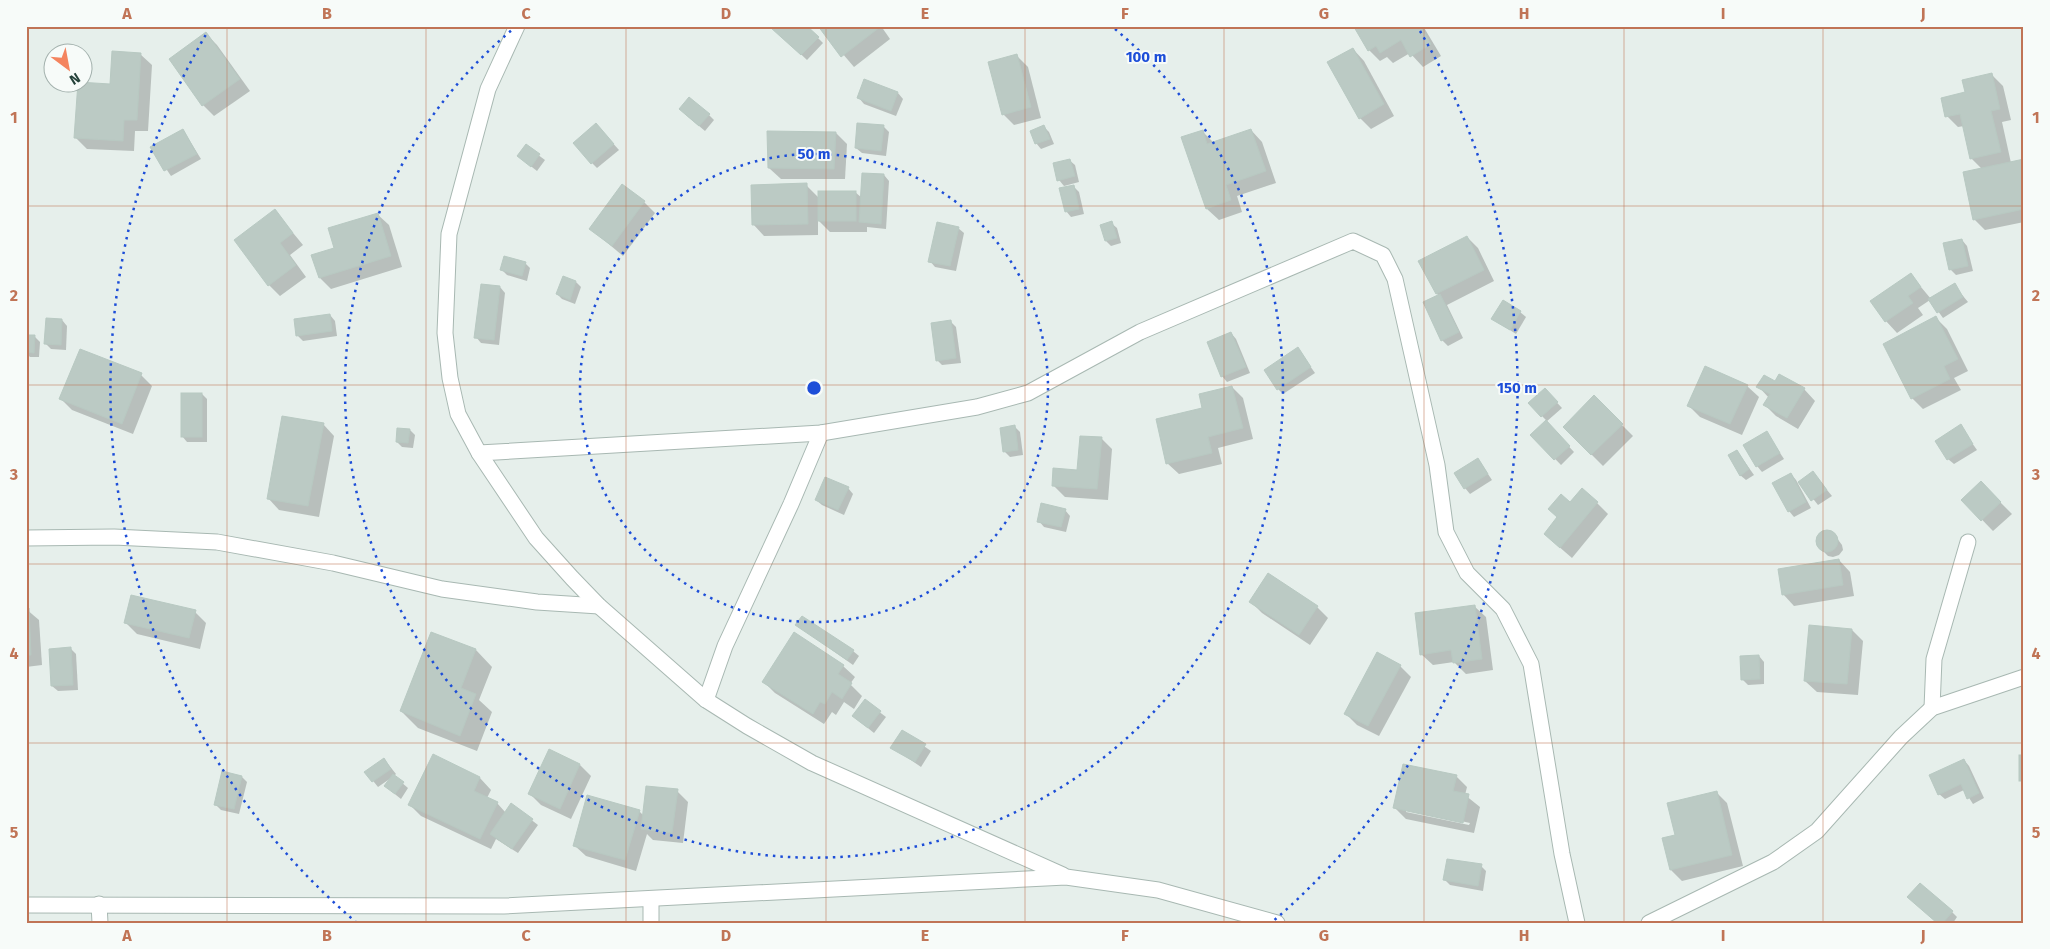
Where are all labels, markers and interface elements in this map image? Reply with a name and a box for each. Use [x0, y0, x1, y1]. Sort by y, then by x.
text: A [121, 4, 132, 23]
text: B [322, 4, 332, 23]
text: C [521, 4, 531, 23]
text: D [721, 4, 731, 23]
text: E [921, 4, 929, 23]
text: F [1121, 4, 1129, 23]
text: G [1319, 4, 1329, 23]
text: H [1519, 4, 1529, 23]
text: I [1721, 4, 1725, 23]
text: J [1919, 4, 1926, 23]
north arrow [42, 42, 92, 92]
text: 100 m [1126, 48, 1166, 66]
text: N [66, 69, 83, 88]
text: 1 [10, 108, 18, 127]
text: 1 [2032, 108, 2040, 127]
text: 50 m [797, 145, 831, 163]
text: 2 [10, 286, 18, 305]
text: 2 [2032, 286, 2040, 305]
centre of rings [805, 379, 823, 397]
text: 150 m [1497, 379, 1537, 397]
text: 3 [9, 465, 18, 484]
text: 3 [2031, 465, 2040, 484]
text: 4 [9, 644, 19, 663]
text: 4 [2031, 644, 2041, 663]
text: 5 [10, 823, 19, 842]
text: 5 [2032, 823, 2041, 842]
text: A [121, 926, 132, 945]
text: B [322, 926, 332, 945]
text: C [521, 926, 531, 945]
text: D [721, 926, 731, 945]
text: E [921, 926, 929, 945]
text: F [1121, 926, 1129, 945]
text: G [1319, 926, 1329, 945]
text: H [1519, 926, 1529, 945]
text: I [1721, 926, 1725, 945]
text: J [1919, 926, 1926, 945]

